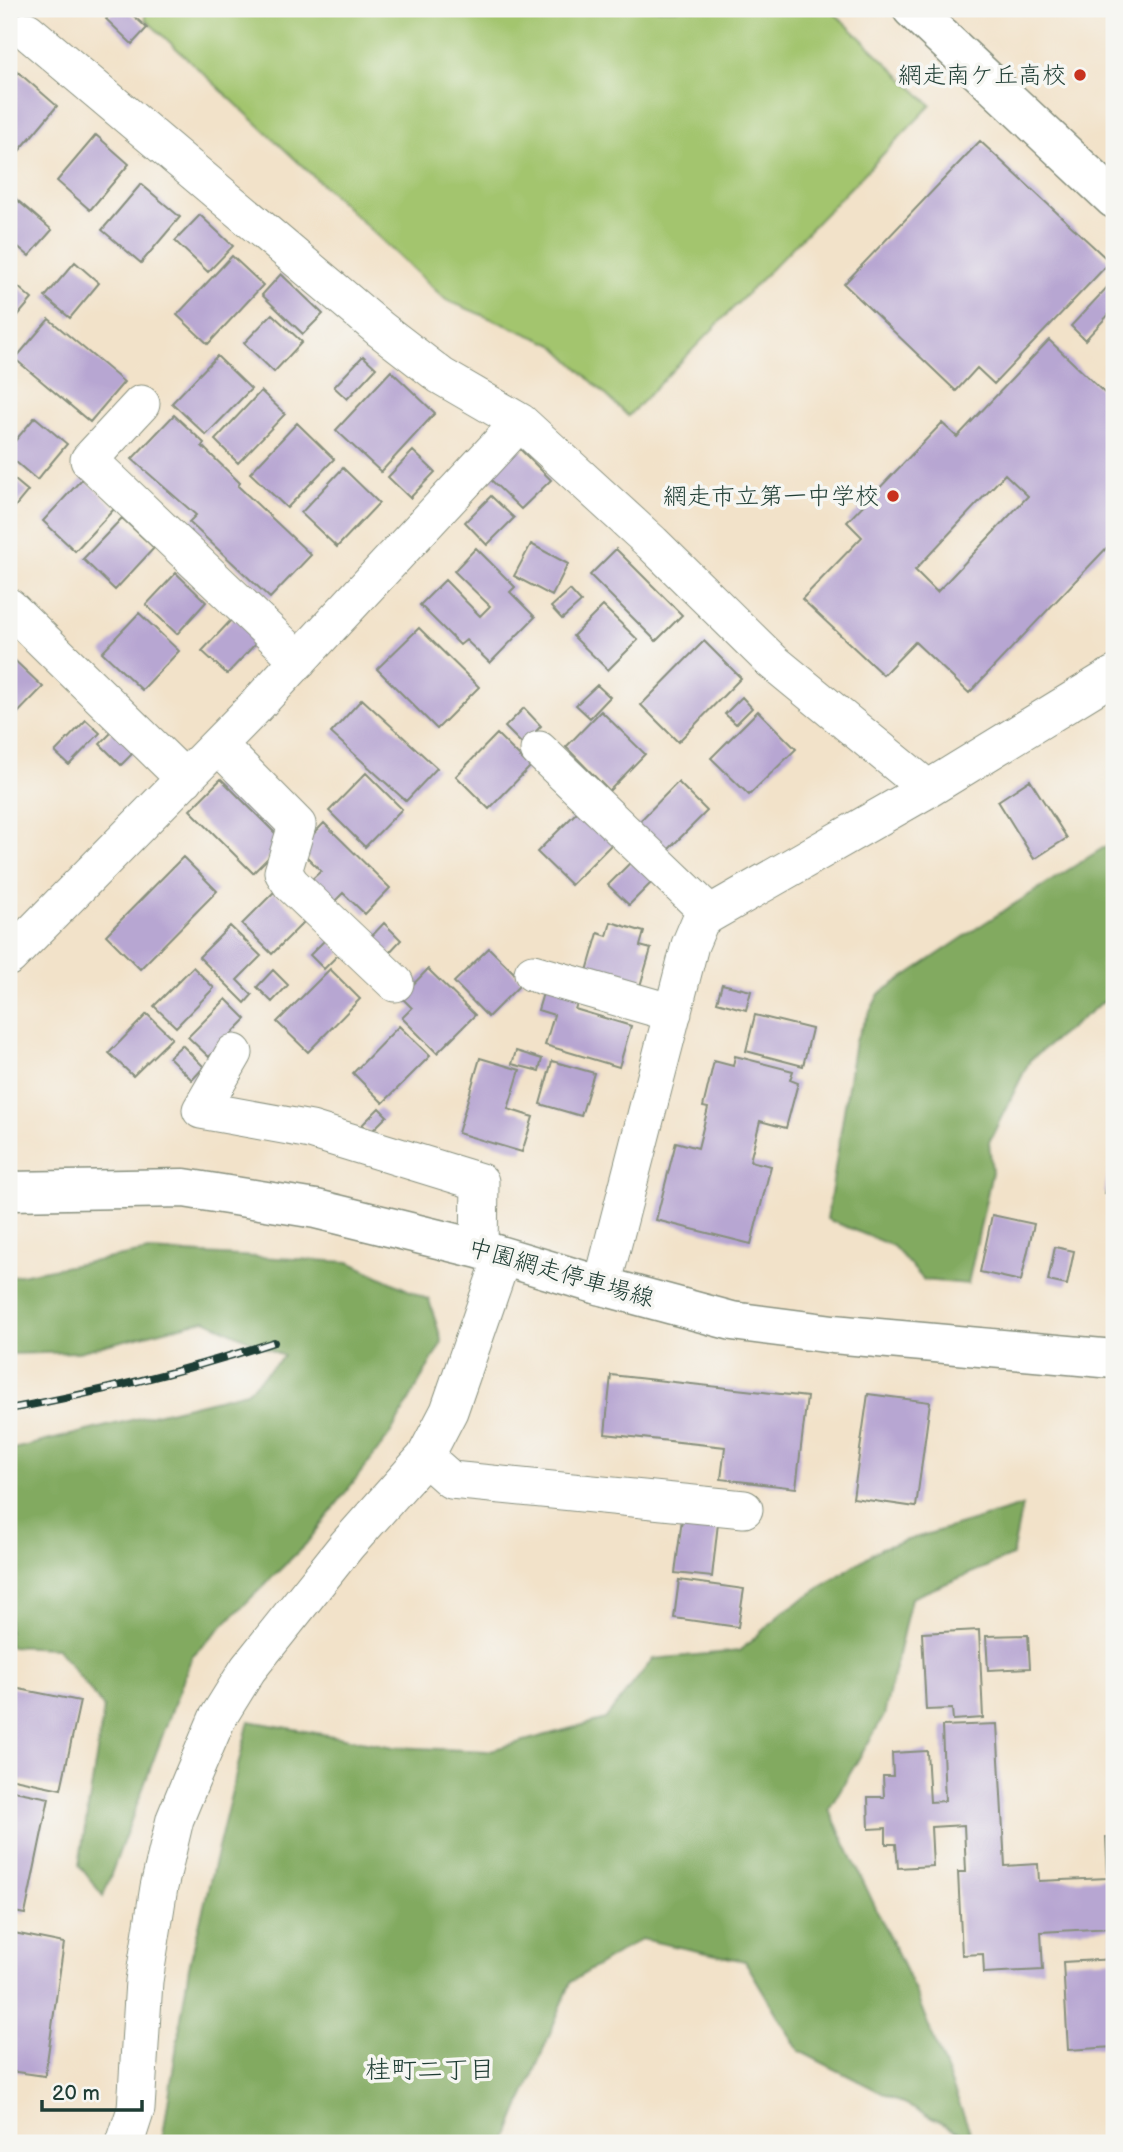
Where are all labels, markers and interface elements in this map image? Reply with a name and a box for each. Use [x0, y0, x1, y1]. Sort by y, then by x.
place label: 網走南ケ丘高校 [898, 61, 1066, 90]
marker: 網走南ケ丘高校 [1072, 67, 1088, 83]
place label: 網走市立第一中学校 [663, 482, 879, 511]
marker: 網走市立第一中学校 [885, 488, 901, 504]
street label: 中園網走停車場線 [465, 1233, 657, 1313]
district label: 桂町二丁目 [365, 2055, 495, 2086]
scale bar [42, 2068, 142, 2112]
text: 20 m [52, 2081, 100, 2106]

